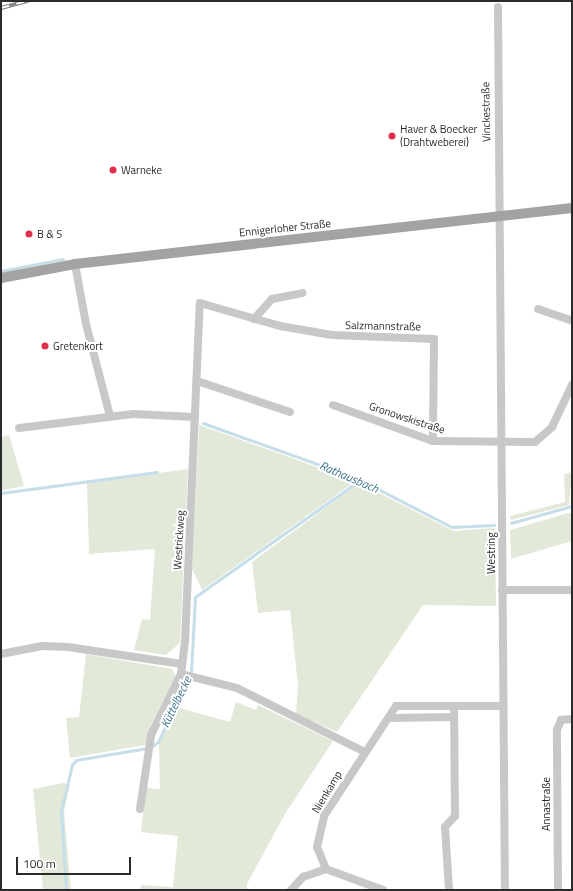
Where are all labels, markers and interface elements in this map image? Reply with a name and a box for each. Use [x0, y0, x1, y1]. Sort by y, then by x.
street label: Vinckestraße [479, 82, 493, 142]
place label: Haver & Boecker (Drahtweberei) [400, 123, 477, 149]
marker: Haver & Boecker (Drahtweberei) [387, 131, 397, 141]
place label: Warneke [121, 163, 162, 177]
marker: Warneke [108, 165, 118, 175]
street label: Ennigerloher Straße [238, 217, 332, 239]
place label: B & S [37, 227, 62, 241]
marker: B & S [24, 229, 34, 239]
street label: Salzmannstraße [345, 319, 421, 333]
place label: Gretenkort [53, 339, 103, 353]
marker: Gretenkort [40, 341, 50, 351]
street label: Gronowskistraße [367, 399, 447, 437]
water label: Rathausbach [317, 458, 381, 496]
street label: Westrickweg [171, 510, 187, 570]
street label: Westring [484, 532, 498, 574]
water label: Küttelbecke [157, 674, 195, 730]
street label: Nienkamp [309, 768, 345, 816]
street label: Annastraße [539, 777, 553, 831]
scale bar [18, 849, 133, 875]
text: 100 m [23, 854, 56, 873]

